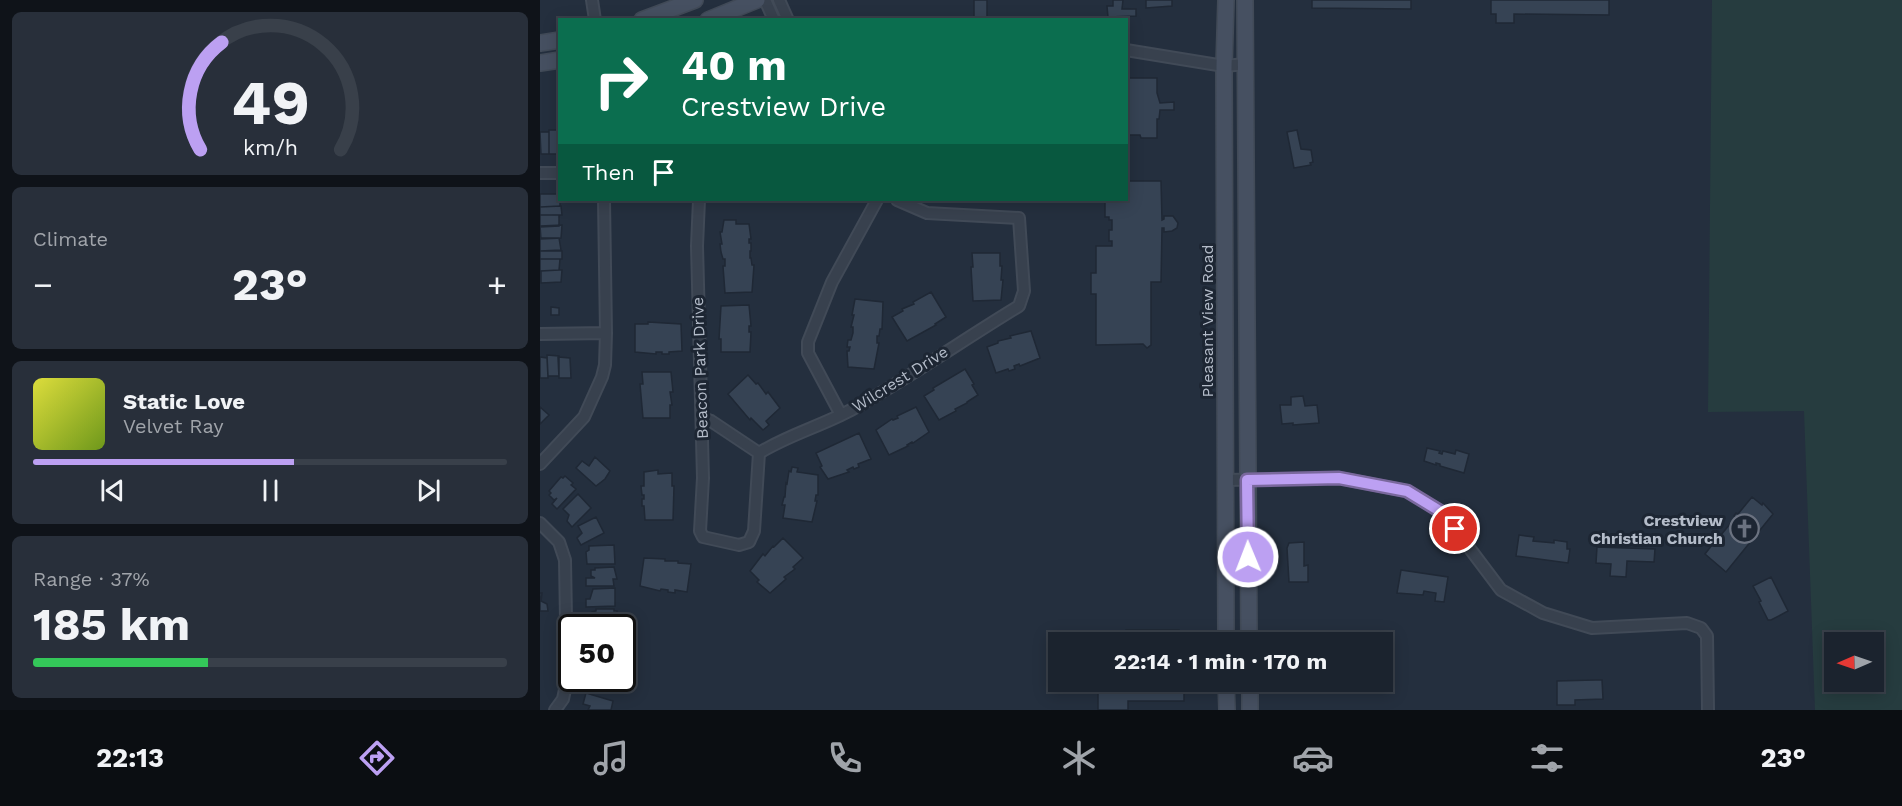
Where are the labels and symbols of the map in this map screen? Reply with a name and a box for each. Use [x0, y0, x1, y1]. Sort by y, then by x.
street label: Pleasant View Road [1198, 244, 1217, 398]
street label: Beacon Park Drive [688, 297, 712, 439]
street label: Wilcrest Drive [849, 342, 951, 416]
pin [1429, 503, 1480, 554]
place label: Crestview Christian Church [1590, 511, 1724, 548]
church icon: Crestview Christian Church [1728, 513, 1760, 545]
position arrow [1216, 525, 1280, 589]
speed limit sign: 50 [558, 614, 636, 692]
north arrow [1824, 632, 1884, 692]

